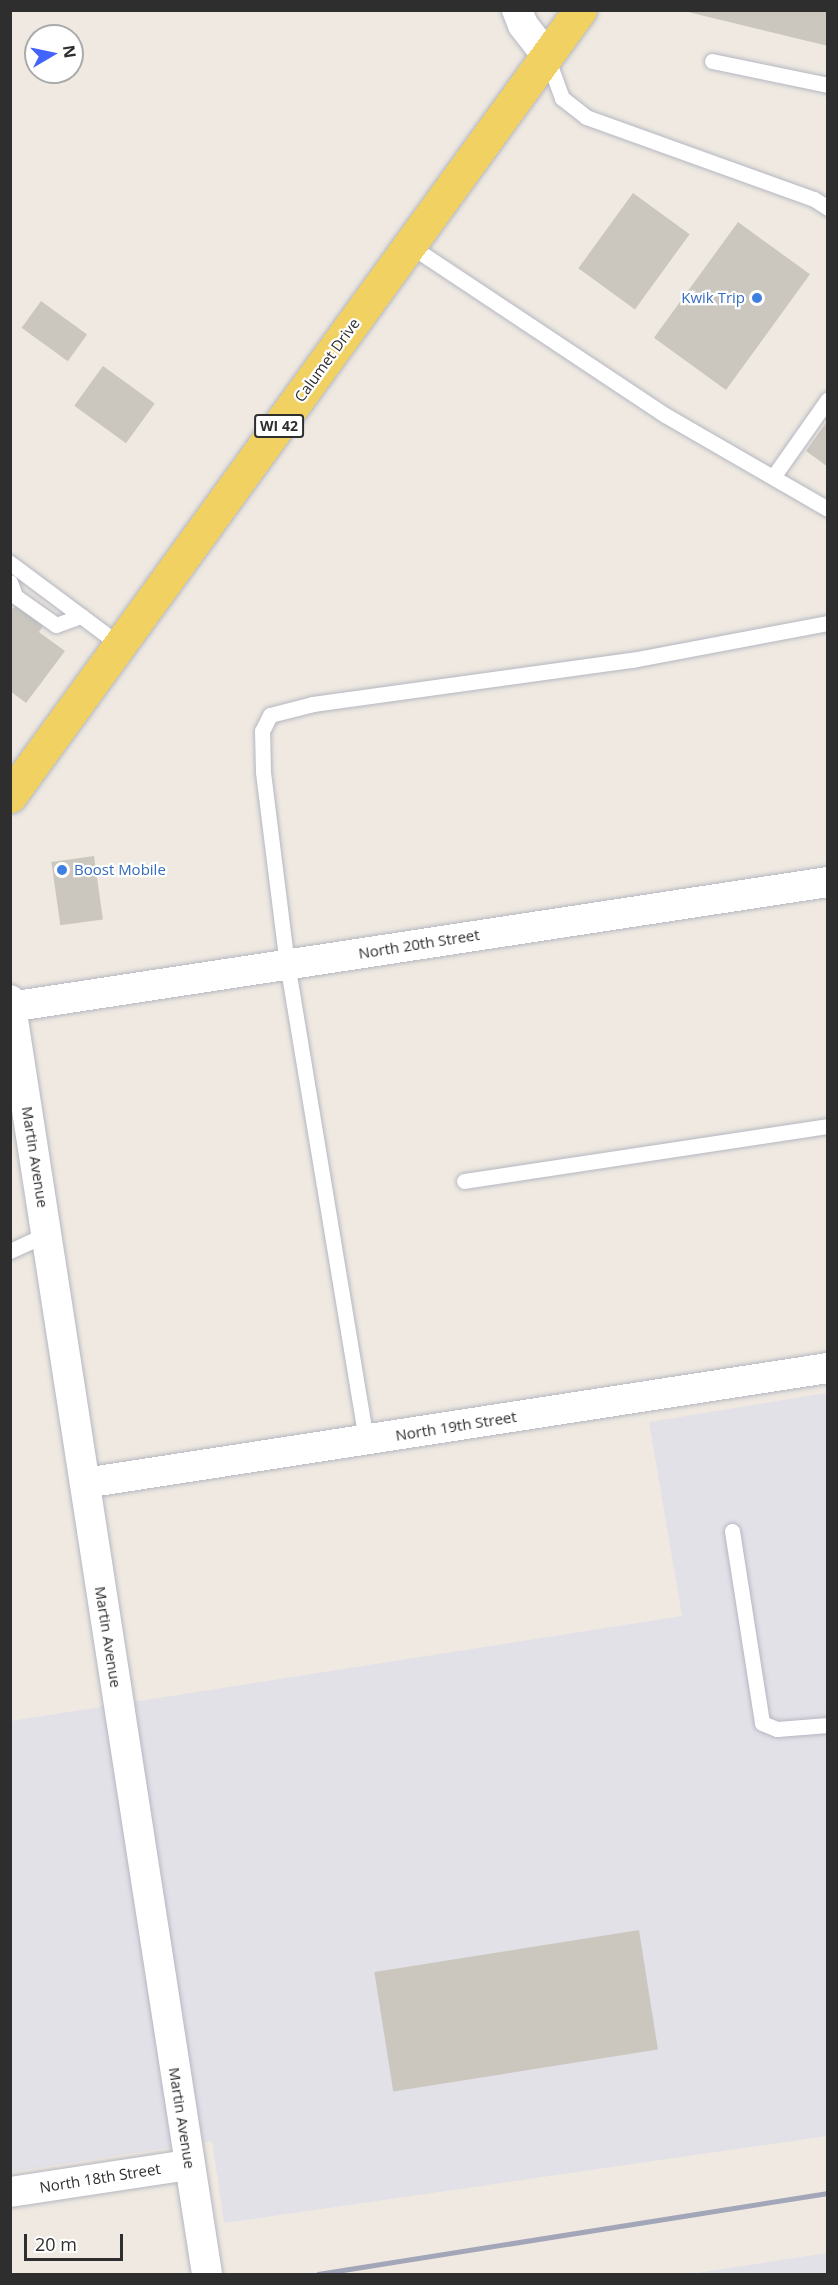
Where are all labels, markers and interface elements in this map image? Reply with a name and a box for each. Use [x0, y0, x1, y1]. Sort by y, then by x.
north arrow [24, 24, 84, 84]
text: N [58, 43, 82, 60]
place label: Kwik Trip [681, 289, 745, 307]
marker: Kwik Trip [750, 291, 764, 305]
street label: Calumet Drive [291, 315, 363, 405]
road number: WI 42 [254, 415, 304, 437]
place label: Boost Mobile [74, 861, 166, 879]
marker: Boost Mobile [55, 863, 69, 877]
street label: North 20th Street [357, 926, 481, 962]
street label: Martin Avenue [18, 1105, 52, 1209]
street label: North 19th Street [394, 1408, 518, 1444]
street label: Martin Avenue [91, 1585, 125, 1689]
street label: Martin Avenue [165, 2066, 199, 2170]
street label: North 18th Street [38, 2160, 162, 2196]
scale bar [27, 2222, 126, 2260]
text: 20 m [35, 2232, 77, 2256]

